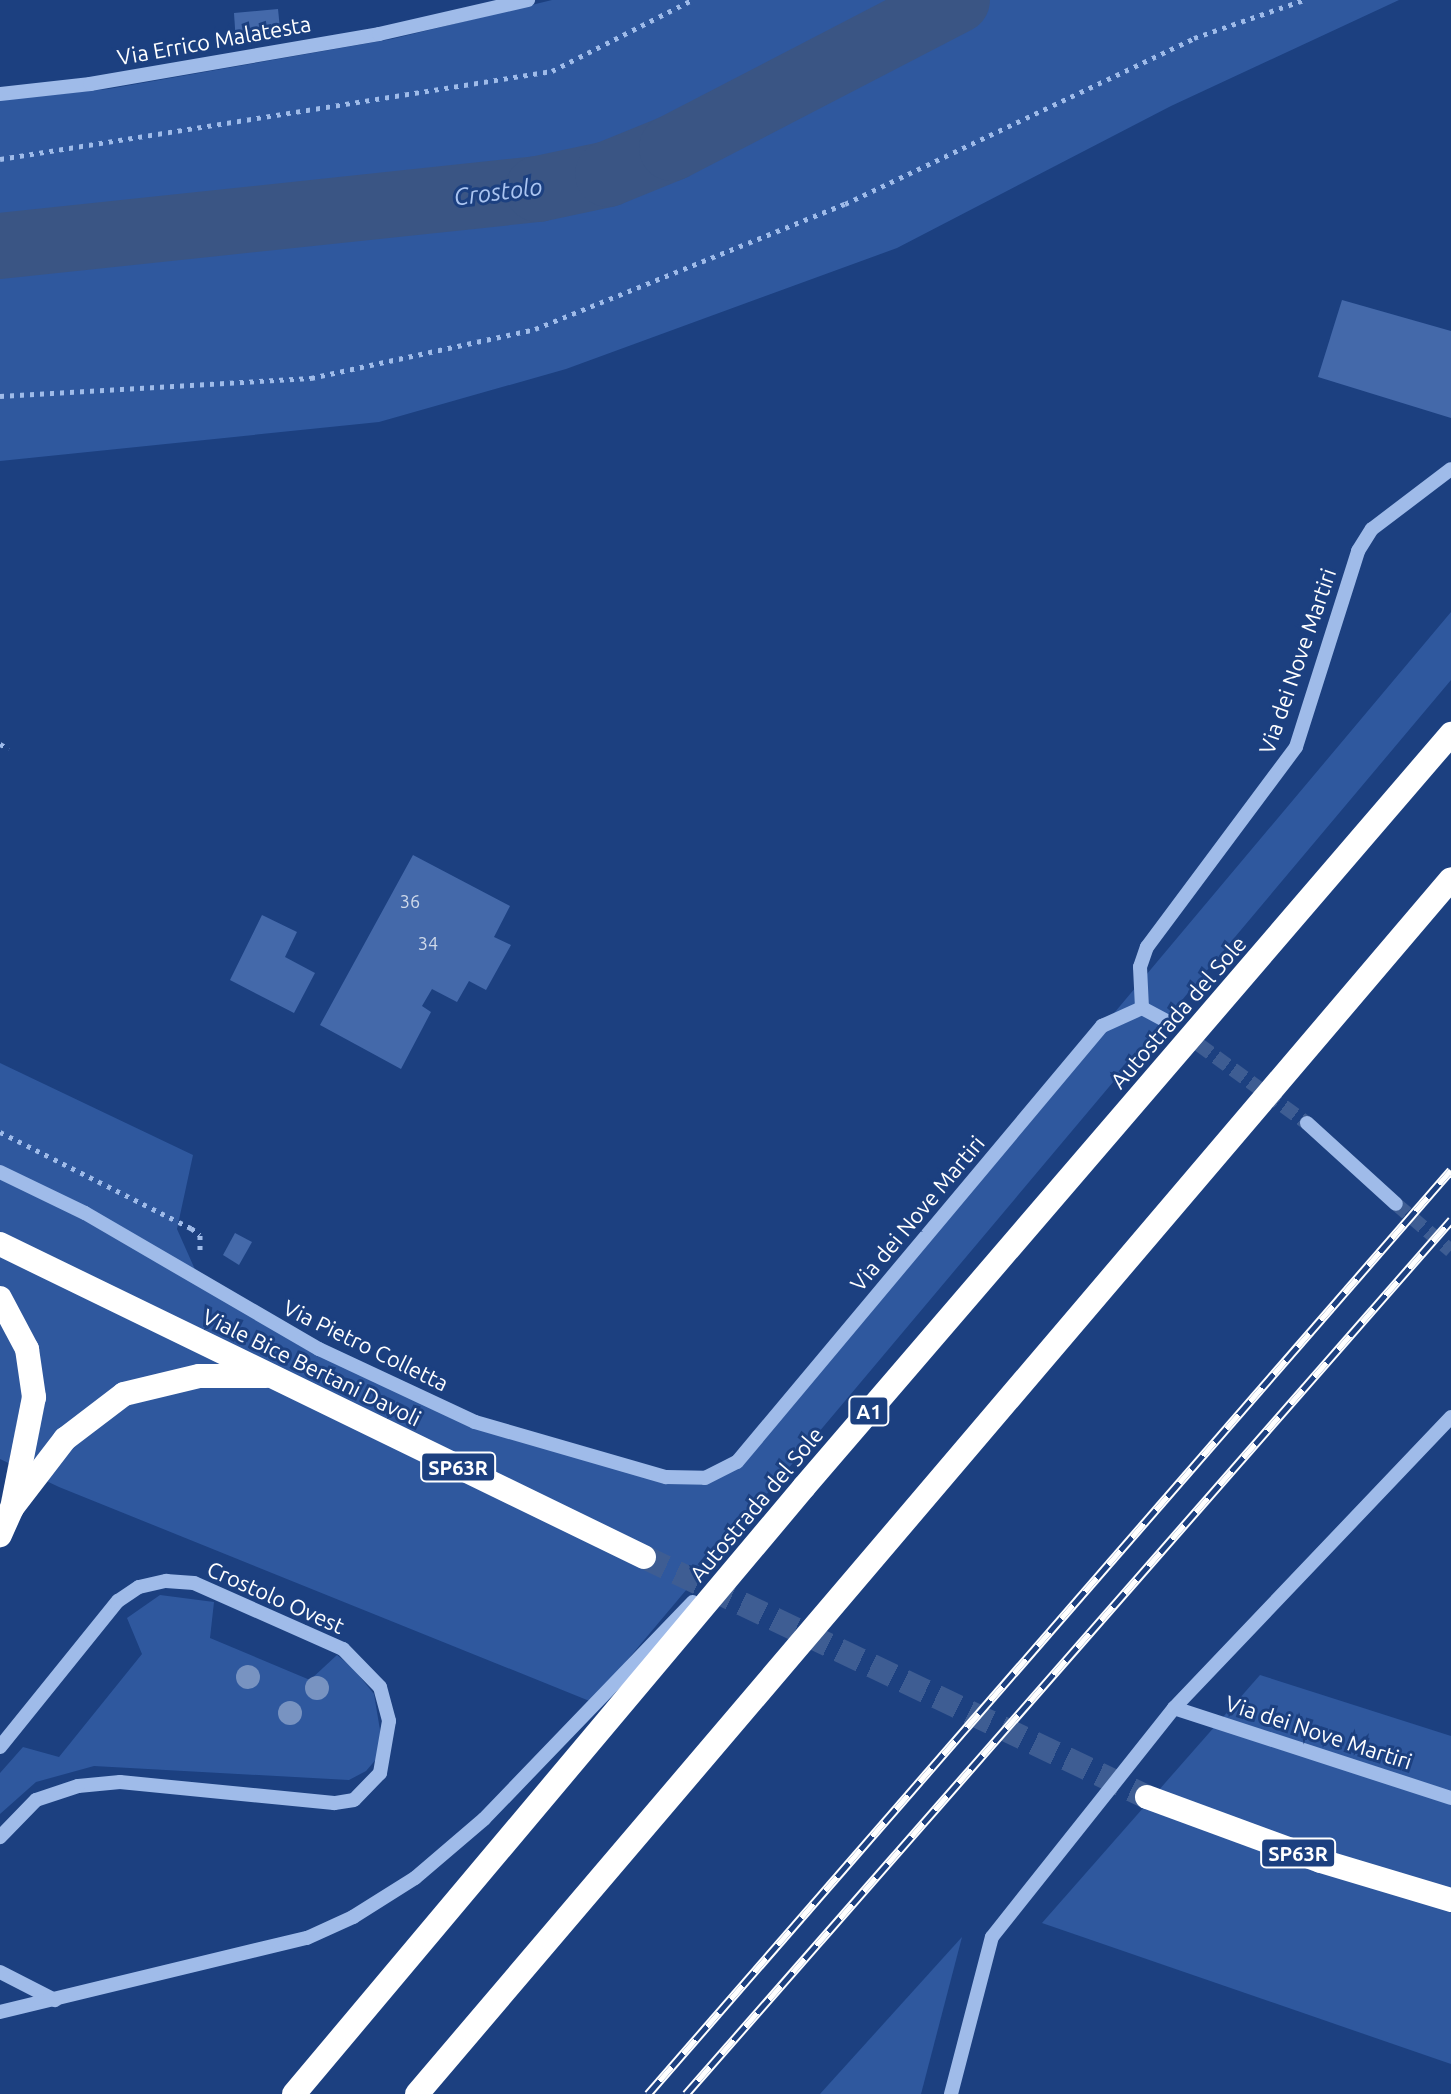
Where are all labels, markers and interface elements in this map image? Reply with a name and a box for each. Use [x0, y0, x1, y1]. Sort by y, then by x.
street label: Via Errico Malatesta [115, 10, 313, 70]
water label: Crostolo [452, 172, 544, 212]
street label: Via dei Nove Martiri [1253, 565, 1341, 757]
house number: 36 [400, 890, 420, 912]
street label: Autostrada del Sole [1105, 930, 1251, 1094]
house number: 34 [418, 932, 438, 954]
street label: Via dei Nove Martiri [844, 1130, 990, 1296]
street label: Via Pietro Colletta [279, 1294, 453, 1396]
street label: Viale Bice Bertani Davoli [198, 1303, 426, 1431]
road number: A1 [847, 1395, 891, 1427]
street label: Autostrada del Sole [684, 1421, 828, 1587]
road number: SP63R [420, 1451, 496, 1483]
street label: Crostolo Ovest [203, 1555, 349, 1639]
street label: Via dei Nove Martiri [1222, 1689, 1416, 1775]
road number: SP63R [1260, 1837, 1336, 1869]

